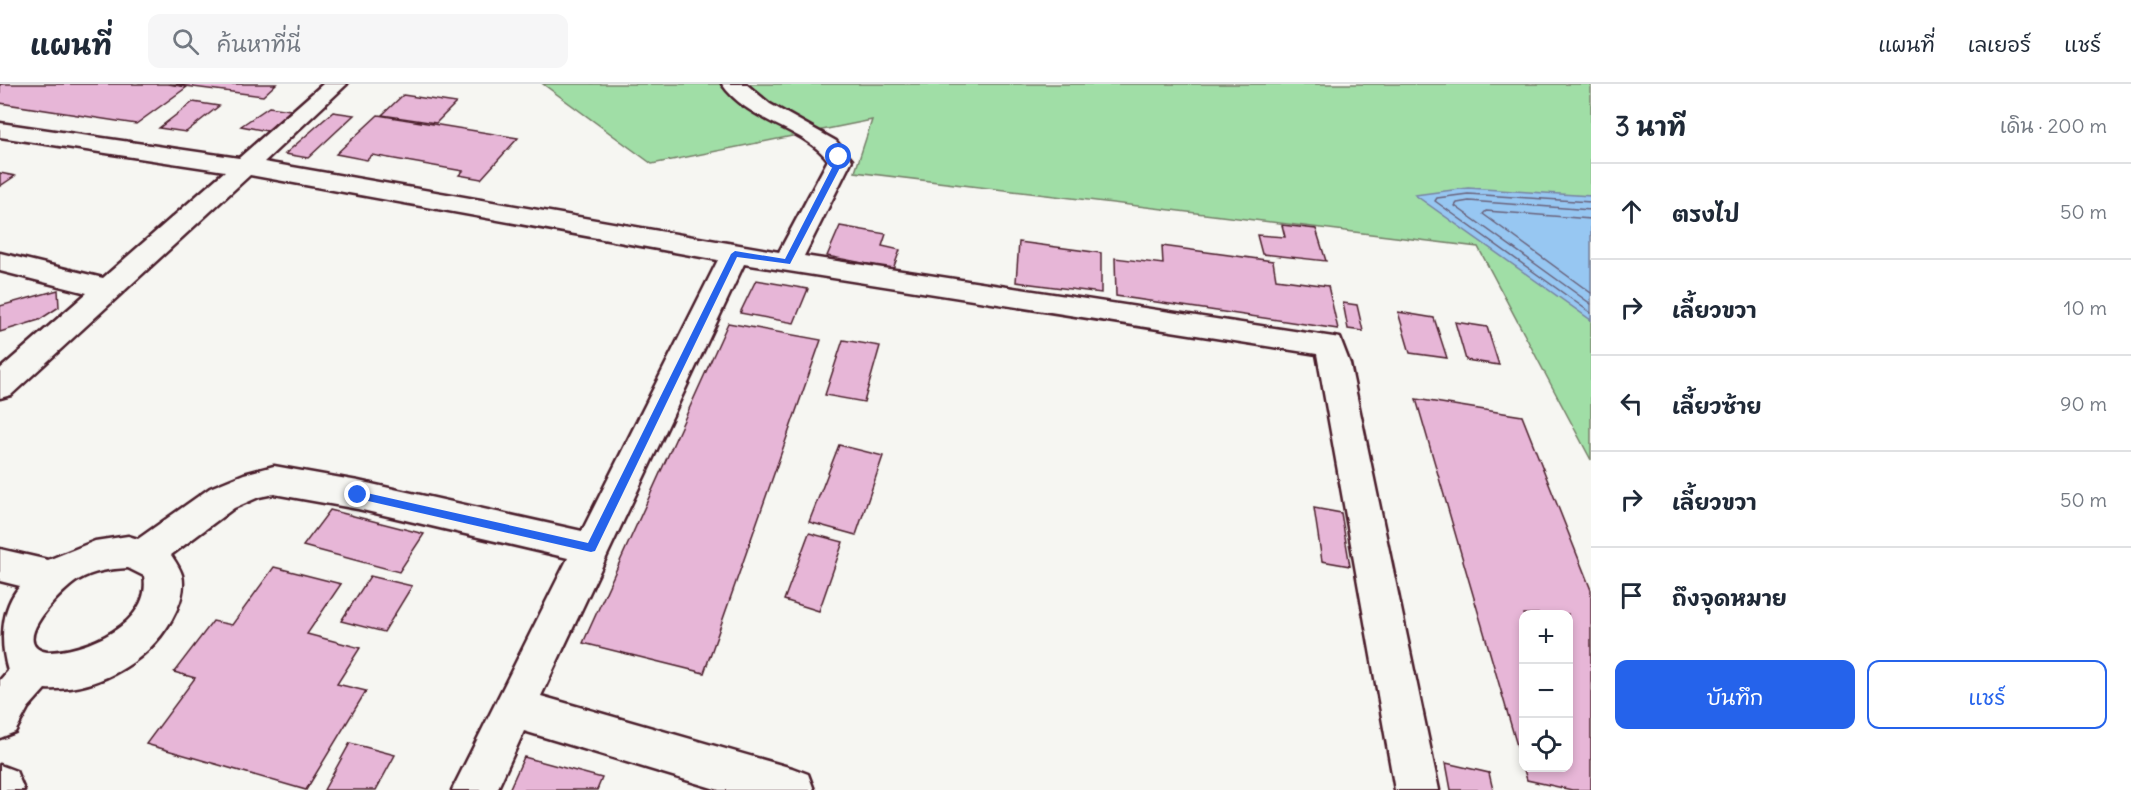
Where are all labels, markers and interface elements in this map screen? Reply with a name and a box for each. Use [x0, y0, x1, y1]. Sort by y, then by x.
search box [148, 14, 568, 68]
icon: search [169, 25, 202, 58]
text: แผนที่ [30, 27, 112, 63]
text: ค้นหาที่นี่ [217, 30, 301, 58]
text: แผนที่ [1878, 31, 1935, 58]
text: เลเยอร์ [1968, 31, 2031, 58]
text: แชร์ [2064, 31, 2101, 58]
text: 3 นาที [1615, 110, 1686, 143]
text: เดิน · 200 m [2000, 113, 2107, 138]
route start [825, 143, 851, 169]
icon: ahead [1615, 195, 1648, 228]
text: 50 m [2060, 199, 2107, 224]
text: ตรงไป [1672, 200, 1740, 228]
icon: right [1615, 291, 1648, 324]
text: 10 m [2064, 295, 2107, 320]
text: เลี้ยวขวา [1672, 296, 1756, 324]
icon: left [1615, 387, 1648, 420]
text: 90 m [2060, 391, 2107, 416]
text: เลี้ยวซ้าย [1672, 392, 1762, 420]
route end [344, 481, 370, 507]
icon: right [1615, 483, 1648, 516]
text: 50 m [2060, 487, 2107, 512]
text: เลี้ยวขวา [1672, 488, 1756, 516]
icon: arrive [1615, 579, 1648, 612]
text: ถึงจุดหมาย [1672, 584, 1787, 612]
map controls [1519, 610, 1573, 772]
button: + [1519, 610, 1573, 664]
button: บันทึก [1615, 660, 1855, 729]
button: แชร์ [1867, 660, 2107, 729]
button: − [1519, 664, 1573, 718]
button: locate [1519, 718, 1573, 772]

